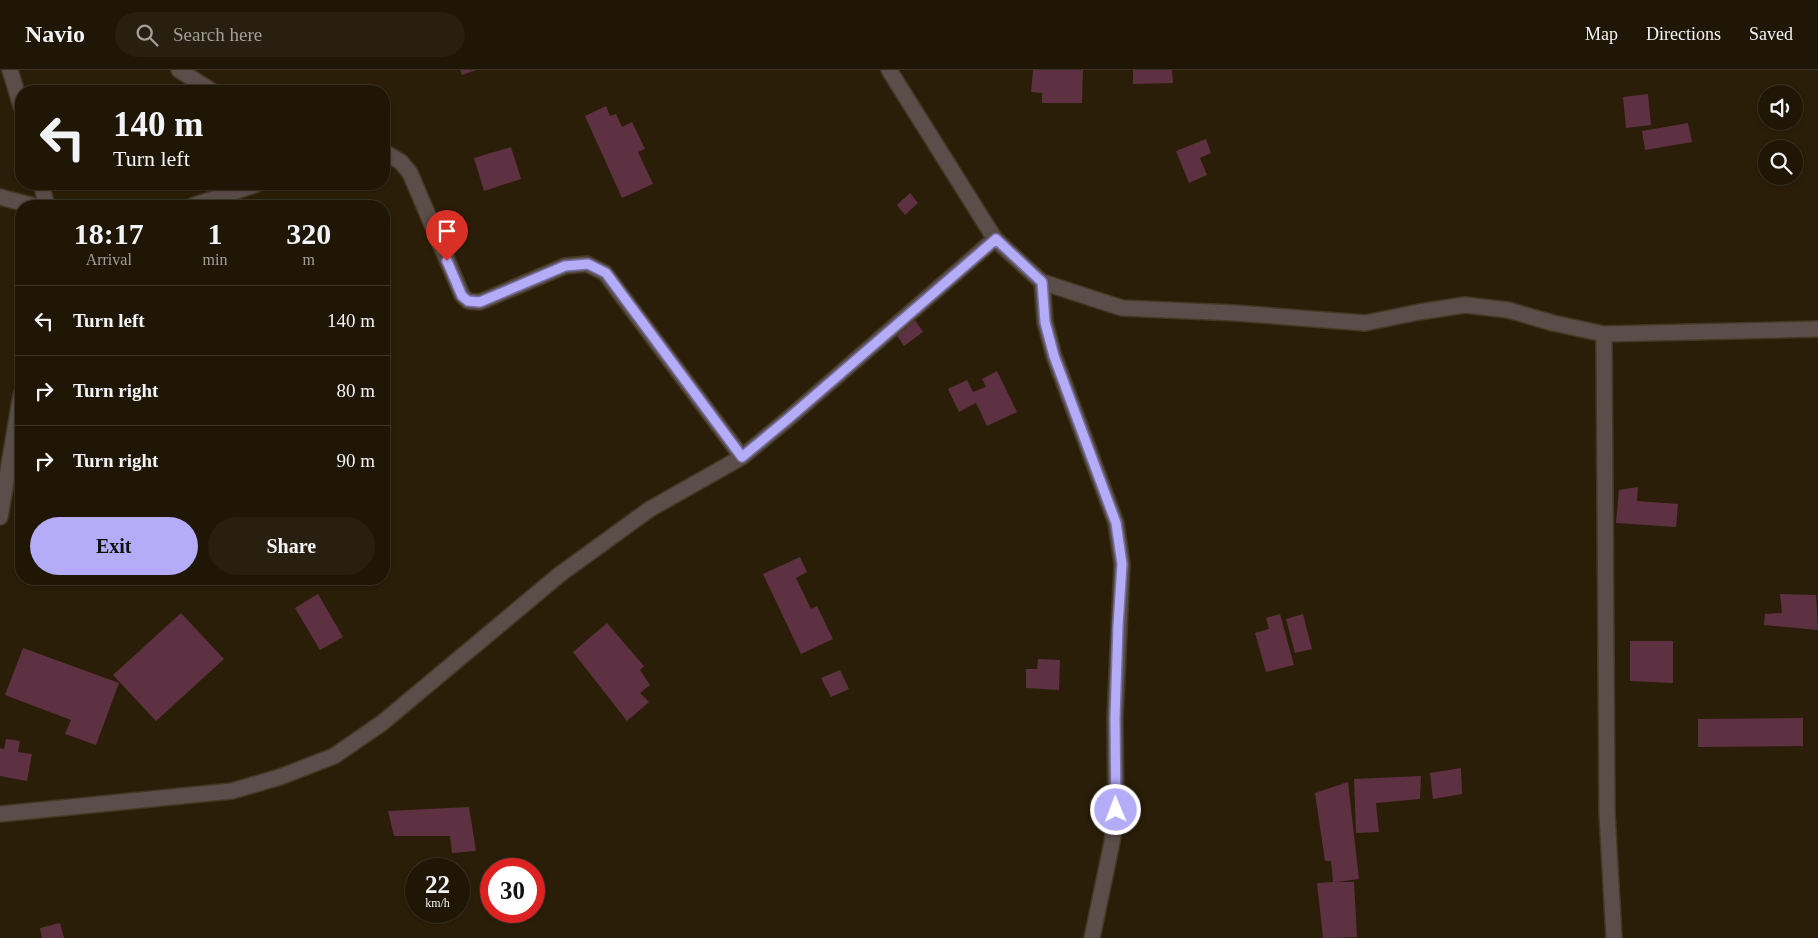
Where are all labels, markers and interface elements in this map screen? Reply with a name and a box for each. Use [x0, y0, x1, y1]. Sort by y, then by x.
search box [115, 12, 465, 57]
text: Navio [25, 21, 85, 47]
icon: search [133, 21, 161, 49]
text: Search here [173, 24, 262, 45]
text: Map [1585, 24, 1618, 44]
text: Directions [1646, 24, 1721, 44]
text: Saved [1749, 24, 1793, 44]
map controls [1758, 85, 1803, 185]
button: sound [1758, 85, 1803, 130]
icon: left [30, 105, 95, 170]
text: 140 m [113, 105, 203, 144]
button: search [1758, 140, 1803, 185]
text: Turn left [113, 146, 190, 171]
pin [426, 210, 468, 261]
text: 18:17 [74, 217, 144, 250]
text: 1 [207, 217, 222, 250]
text: 320 [286, 217, 331, 250]
icon: arrive [433, 217, 461, 245]
text: Arrival [86, 251, 132, 268]
text: min [203, 251, 227, 268]
text: m [302, 251, 315, 268]
icon: left [30, 307, 58, 335]
text: Turn left [73, 310, 145, 331]
text: 140 m [327, 310, 375, 331]
icon: right [30, 377, 58, 405]
text: Turn right [73, 380, 158, 401]
text: 80 m [336, 380, 375, 401]
icon: right [30, 447, 58, 475]
text: Turn right [73, 450, 158, 471]
text: 90 m [336, 450, 375, 471]
button: Exit [30, 517, 198, 575]
button: Share [208, 517, 375, 575]
position arrow [1089, 783, 1141, 835]
speed limit sign: 30 [480, 858, 545, 923]
text: 22 [425, 871, 450, 898]
text: km/h [425, 896, 450, 910]

